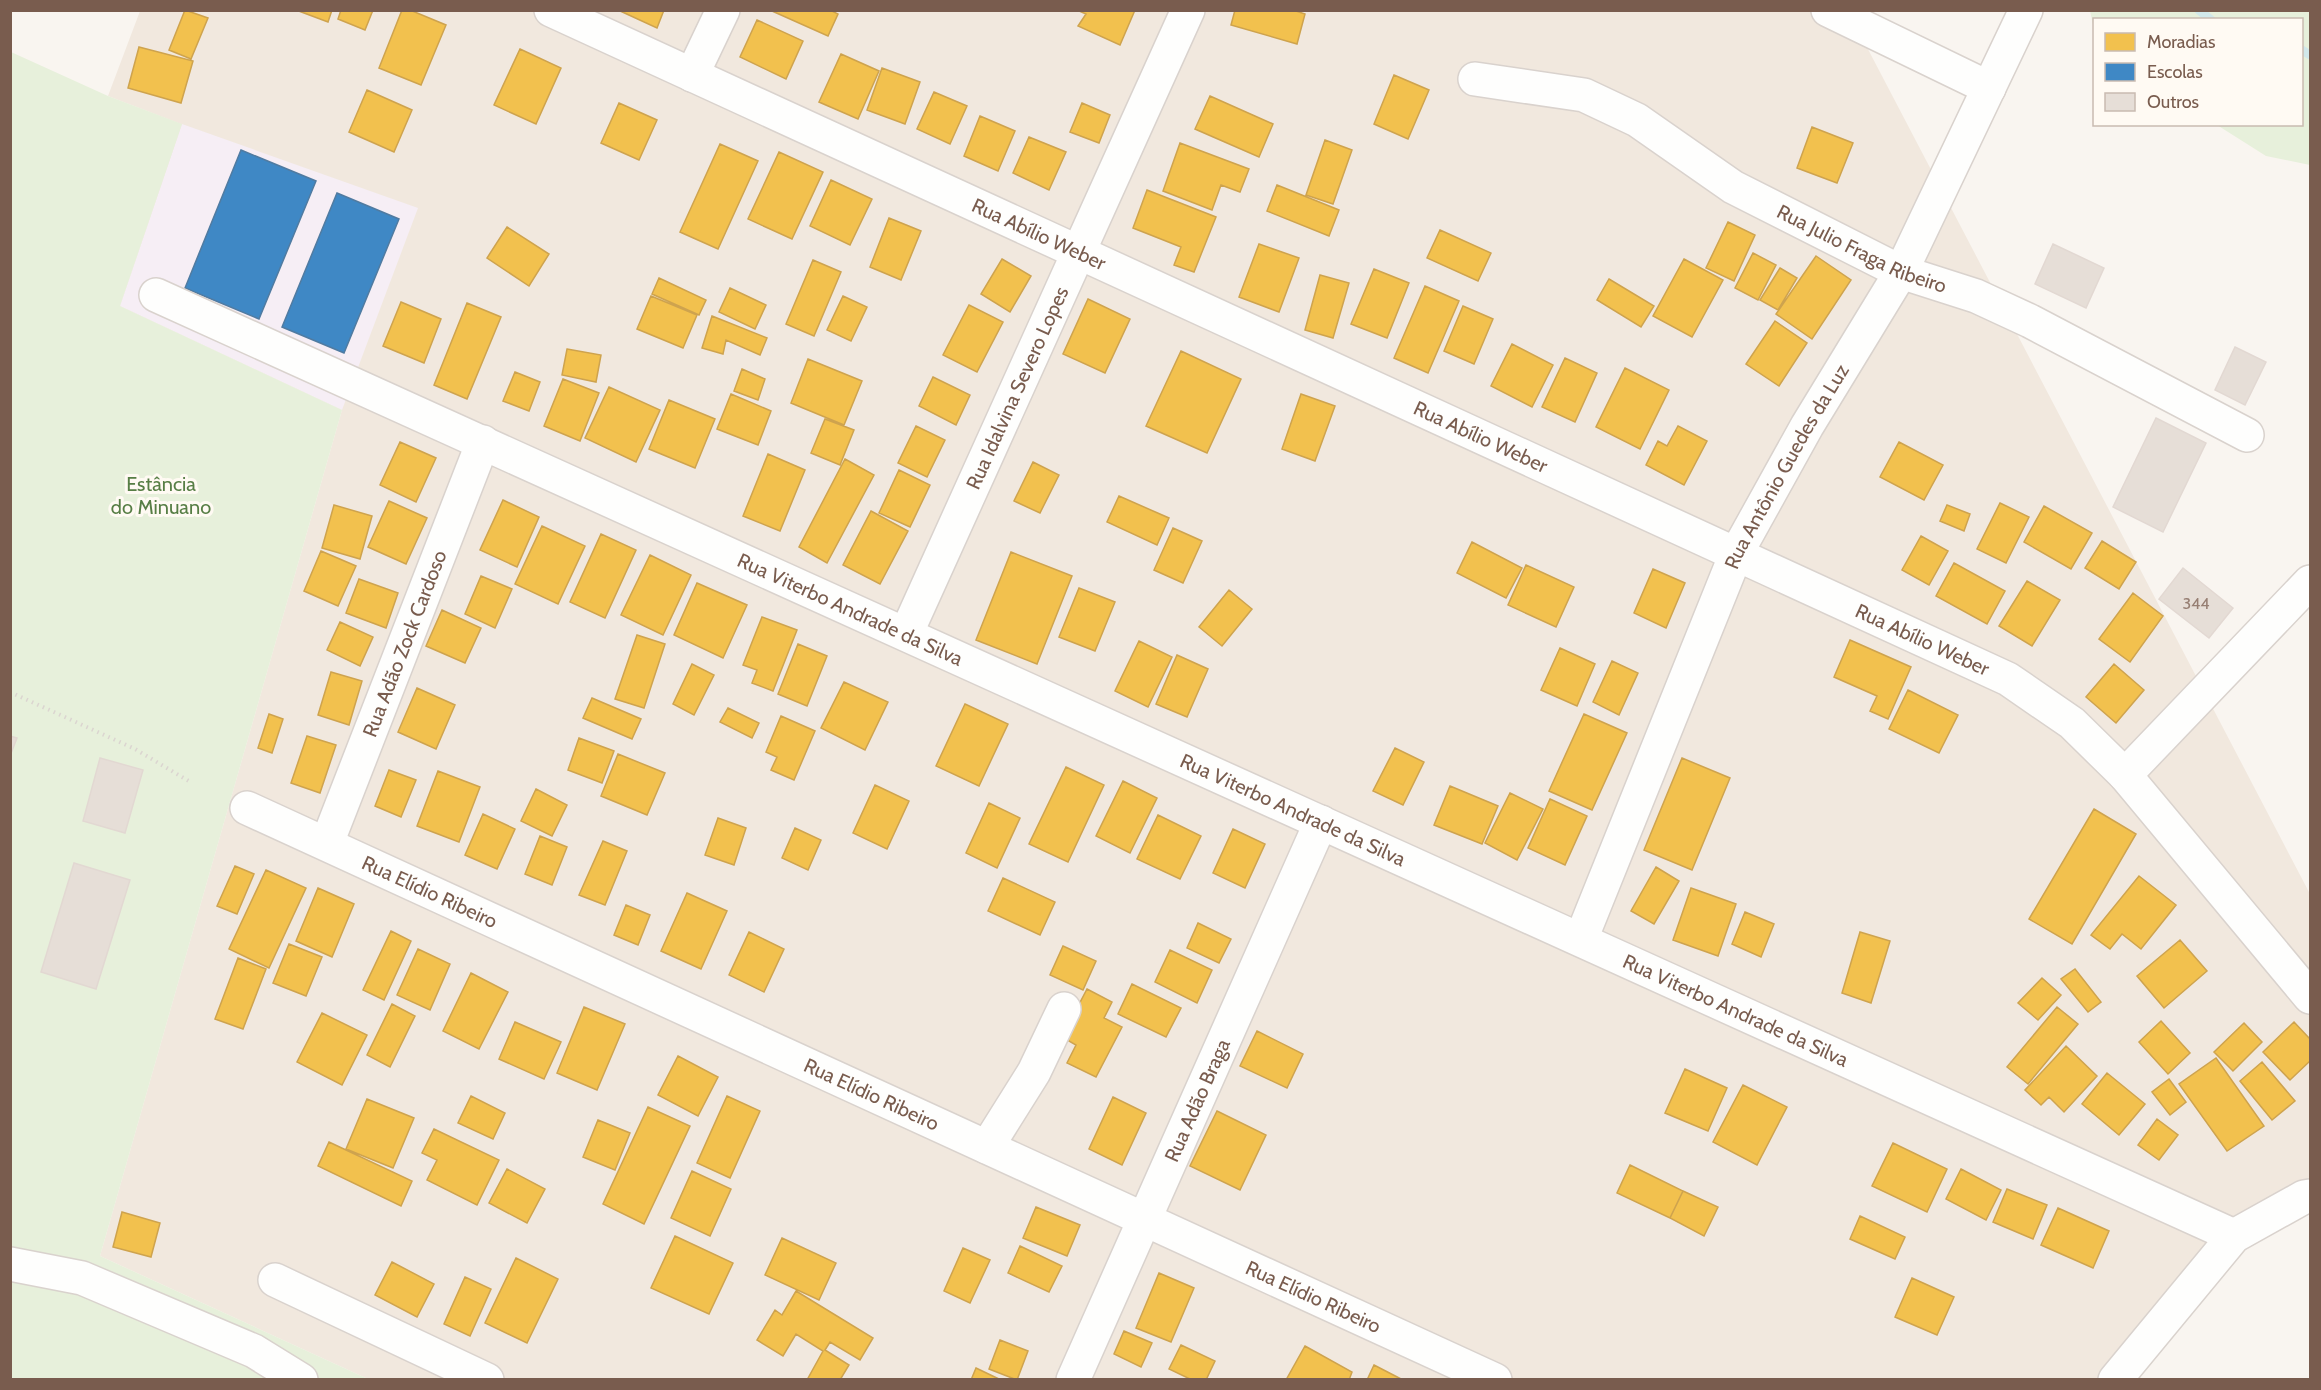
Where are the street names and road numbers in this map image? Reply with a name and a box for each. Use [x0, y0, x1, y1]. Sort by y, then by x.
street label: Rua Abílio Weber [968, 193, 1110, 275]
street label: Rua Julio Fraga Ribeiro [1773, 199, 1950, 298]
street label: Rua Idalvina Severo Lopes [961, 283, 1073, 493]
street label: Rua Antônio Guedes da Luz [1719, 360, 1854, 572]
street label: Rua Abílio Weber [1410, 396, 1552, 478]
street label: Rua Adão Zock Cardoso [357, 547, 452, 740]
street label: Rua Viterbo Andrade da Silva [734, 548, 967, 671]
street label: Rua Abílio Weber [1852, 599, 1994, 681]
street label: Rua Viterbo Andrade da Silva [1176, 748, 1410, 871]
street label: Rua Elídio Ribeiro [358, 850, 501, 933]
street label: Rua Viterbo Andrade da Silva [1619, 949, 1852, 1072]
street label: Rua Adão Braga [1160, 1035, 1235, 1166]
street label: Rua Elídio Ribeiro [800, 1053, 943, 1136]
street label: Rua Elídio Ribeiro [1242, 1255, 1385, 1338]

